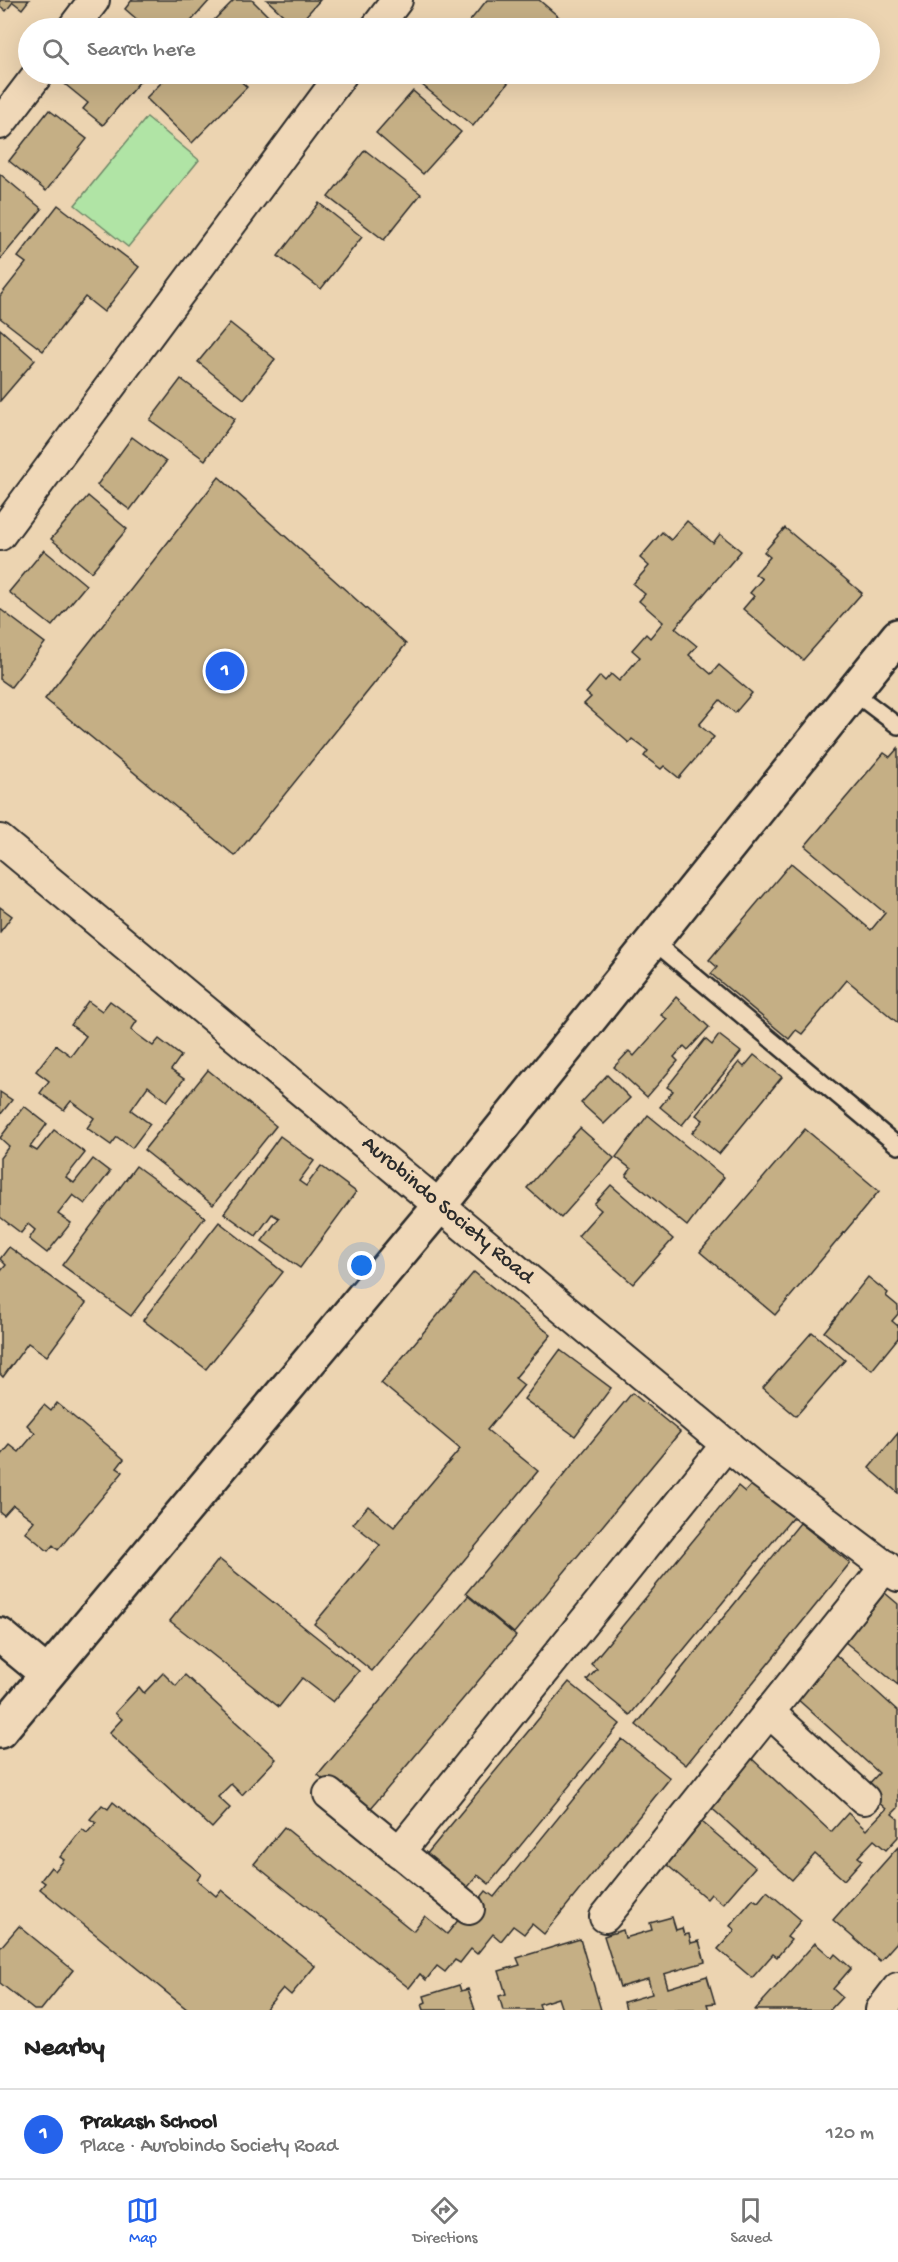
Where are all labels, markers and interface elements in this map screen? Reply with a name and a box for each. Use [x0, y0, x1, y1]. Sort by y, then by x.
search box [18, 18, 880, 84]
icon: search [39, 35, 72, 68]
text: Search here [87, 38, 195, 64]
pin: 1 [206, 648, 244, 694]
street label: Aurobindo Society Road [355, 1131, 540, 1292]
your location [347, 1251, 376, 1280]
text: Nearby [24, 2034, 105, 2065]
text: Prakash School [81, 2110, 217, 2136]
text: 1 [39, 2123, 48, 2146]
text: 120 m [826, 2123, 874, 2146]
text: Place · Aurobindo Society Road [81, 2136, 338, 2159]
tab: Map [126, 2194, 159, 2249]
tab: Directions [412, 2194, 478, 2249]
tab: Saved [730, 2194, 771, 2249]

